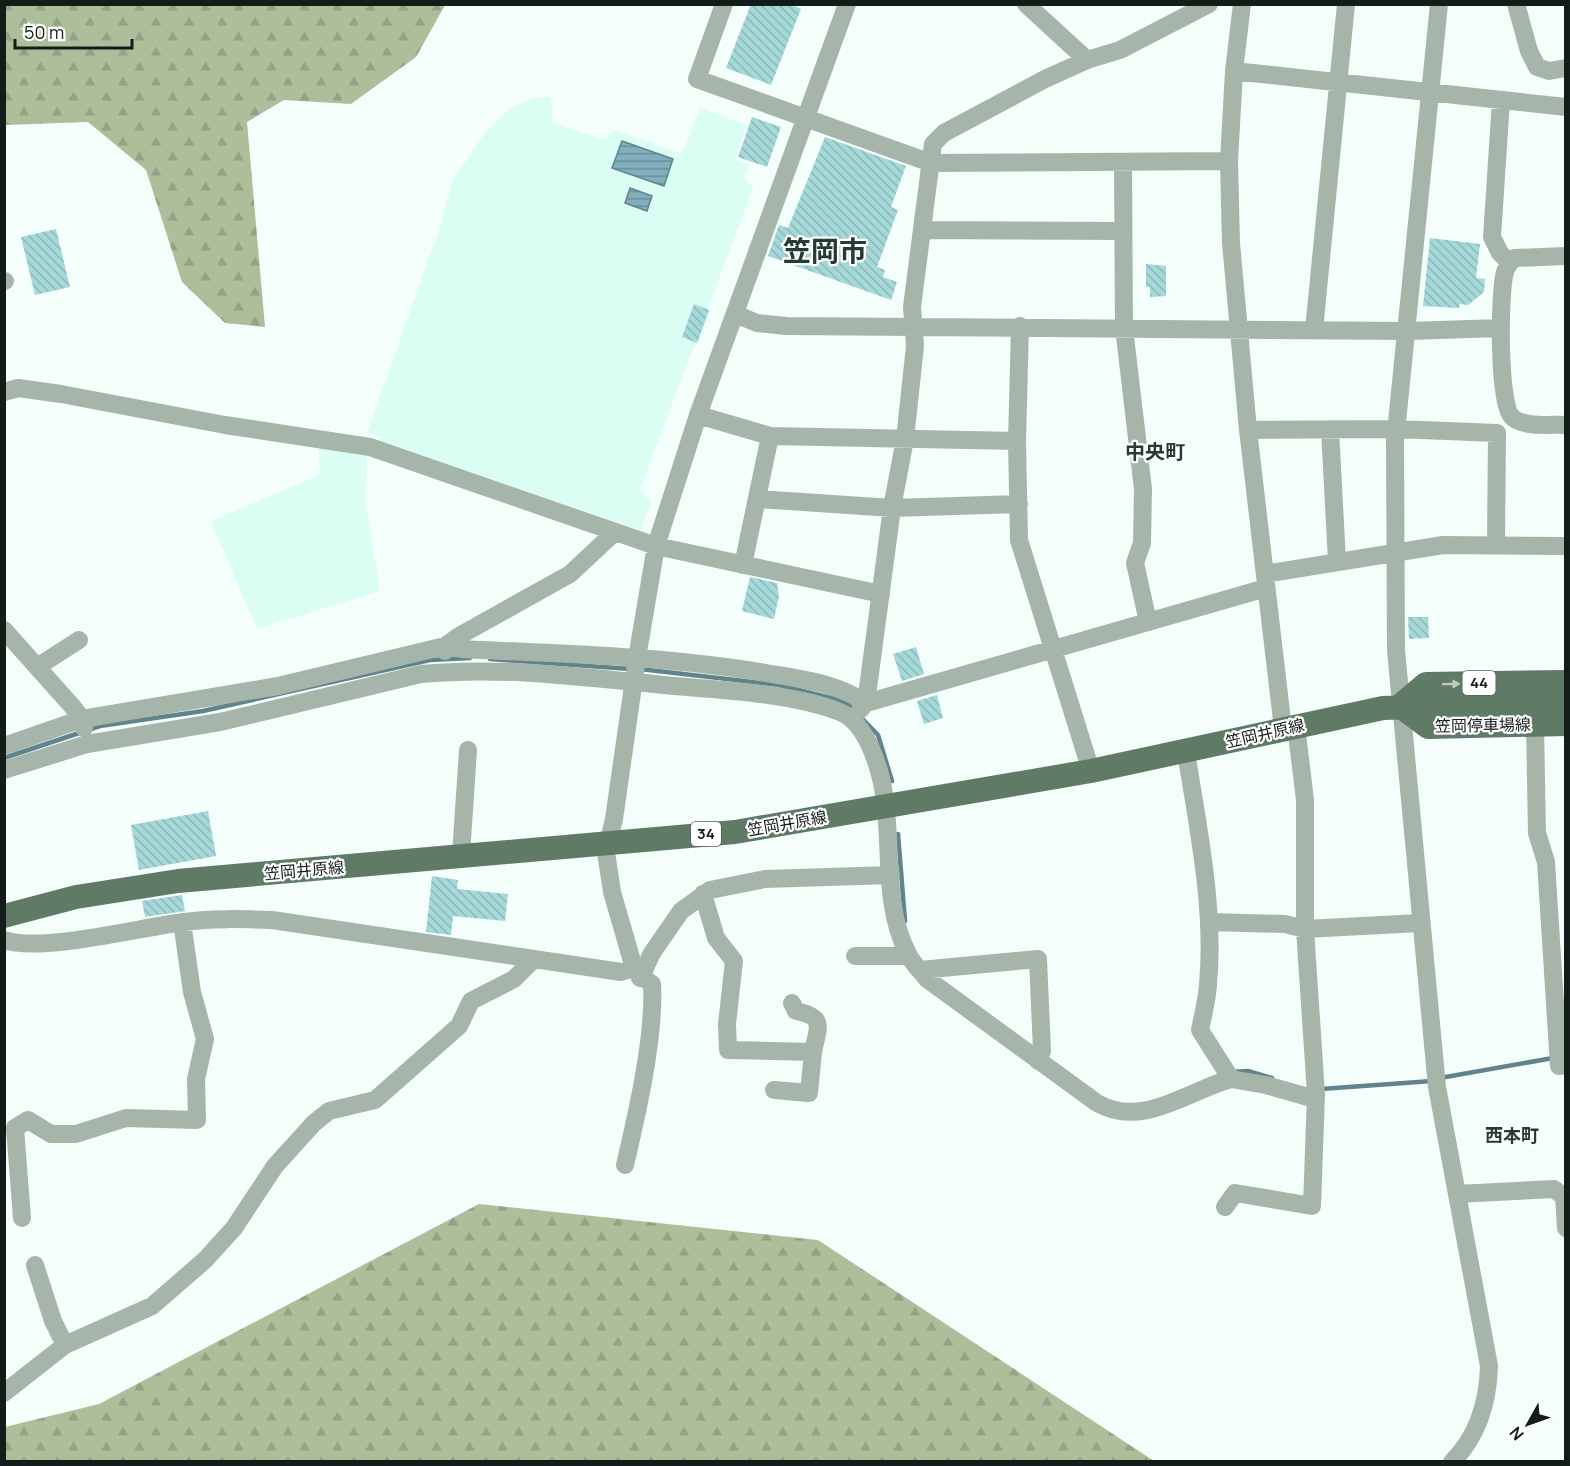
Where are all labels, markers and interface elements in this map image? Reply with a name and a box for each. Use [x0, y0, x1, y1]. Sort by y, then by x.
scale bar [15, 12, 132, 50]
text: 50 m [24, 20, 64, 44]
district label: 笠岡市 [783, 231, 867, 269]
district label: 中央町 [1125, 438, 1185, 465]
road number: 44 [1462, 671, 1496, 695]
one-way arrow [1441, 679, 1460, 688]
street label: 笠岡井原線 [1224, 713, 1306, 753]
street label: 笠岡停車場線 [1435, 713, 1531, 737]
street label: 笠岡井原線 [746, 805, 828, 841]
road number: 34 [691, 822, 721, 846]
street label: 笠岡井原線 [263, 856, 345, 884]
district label: 西本町 [1485, 1123, 1539, 1147]
north arrow [1498, 1394, 1558, 1454]
text: N [1504, 1422, 1529, 1445]

